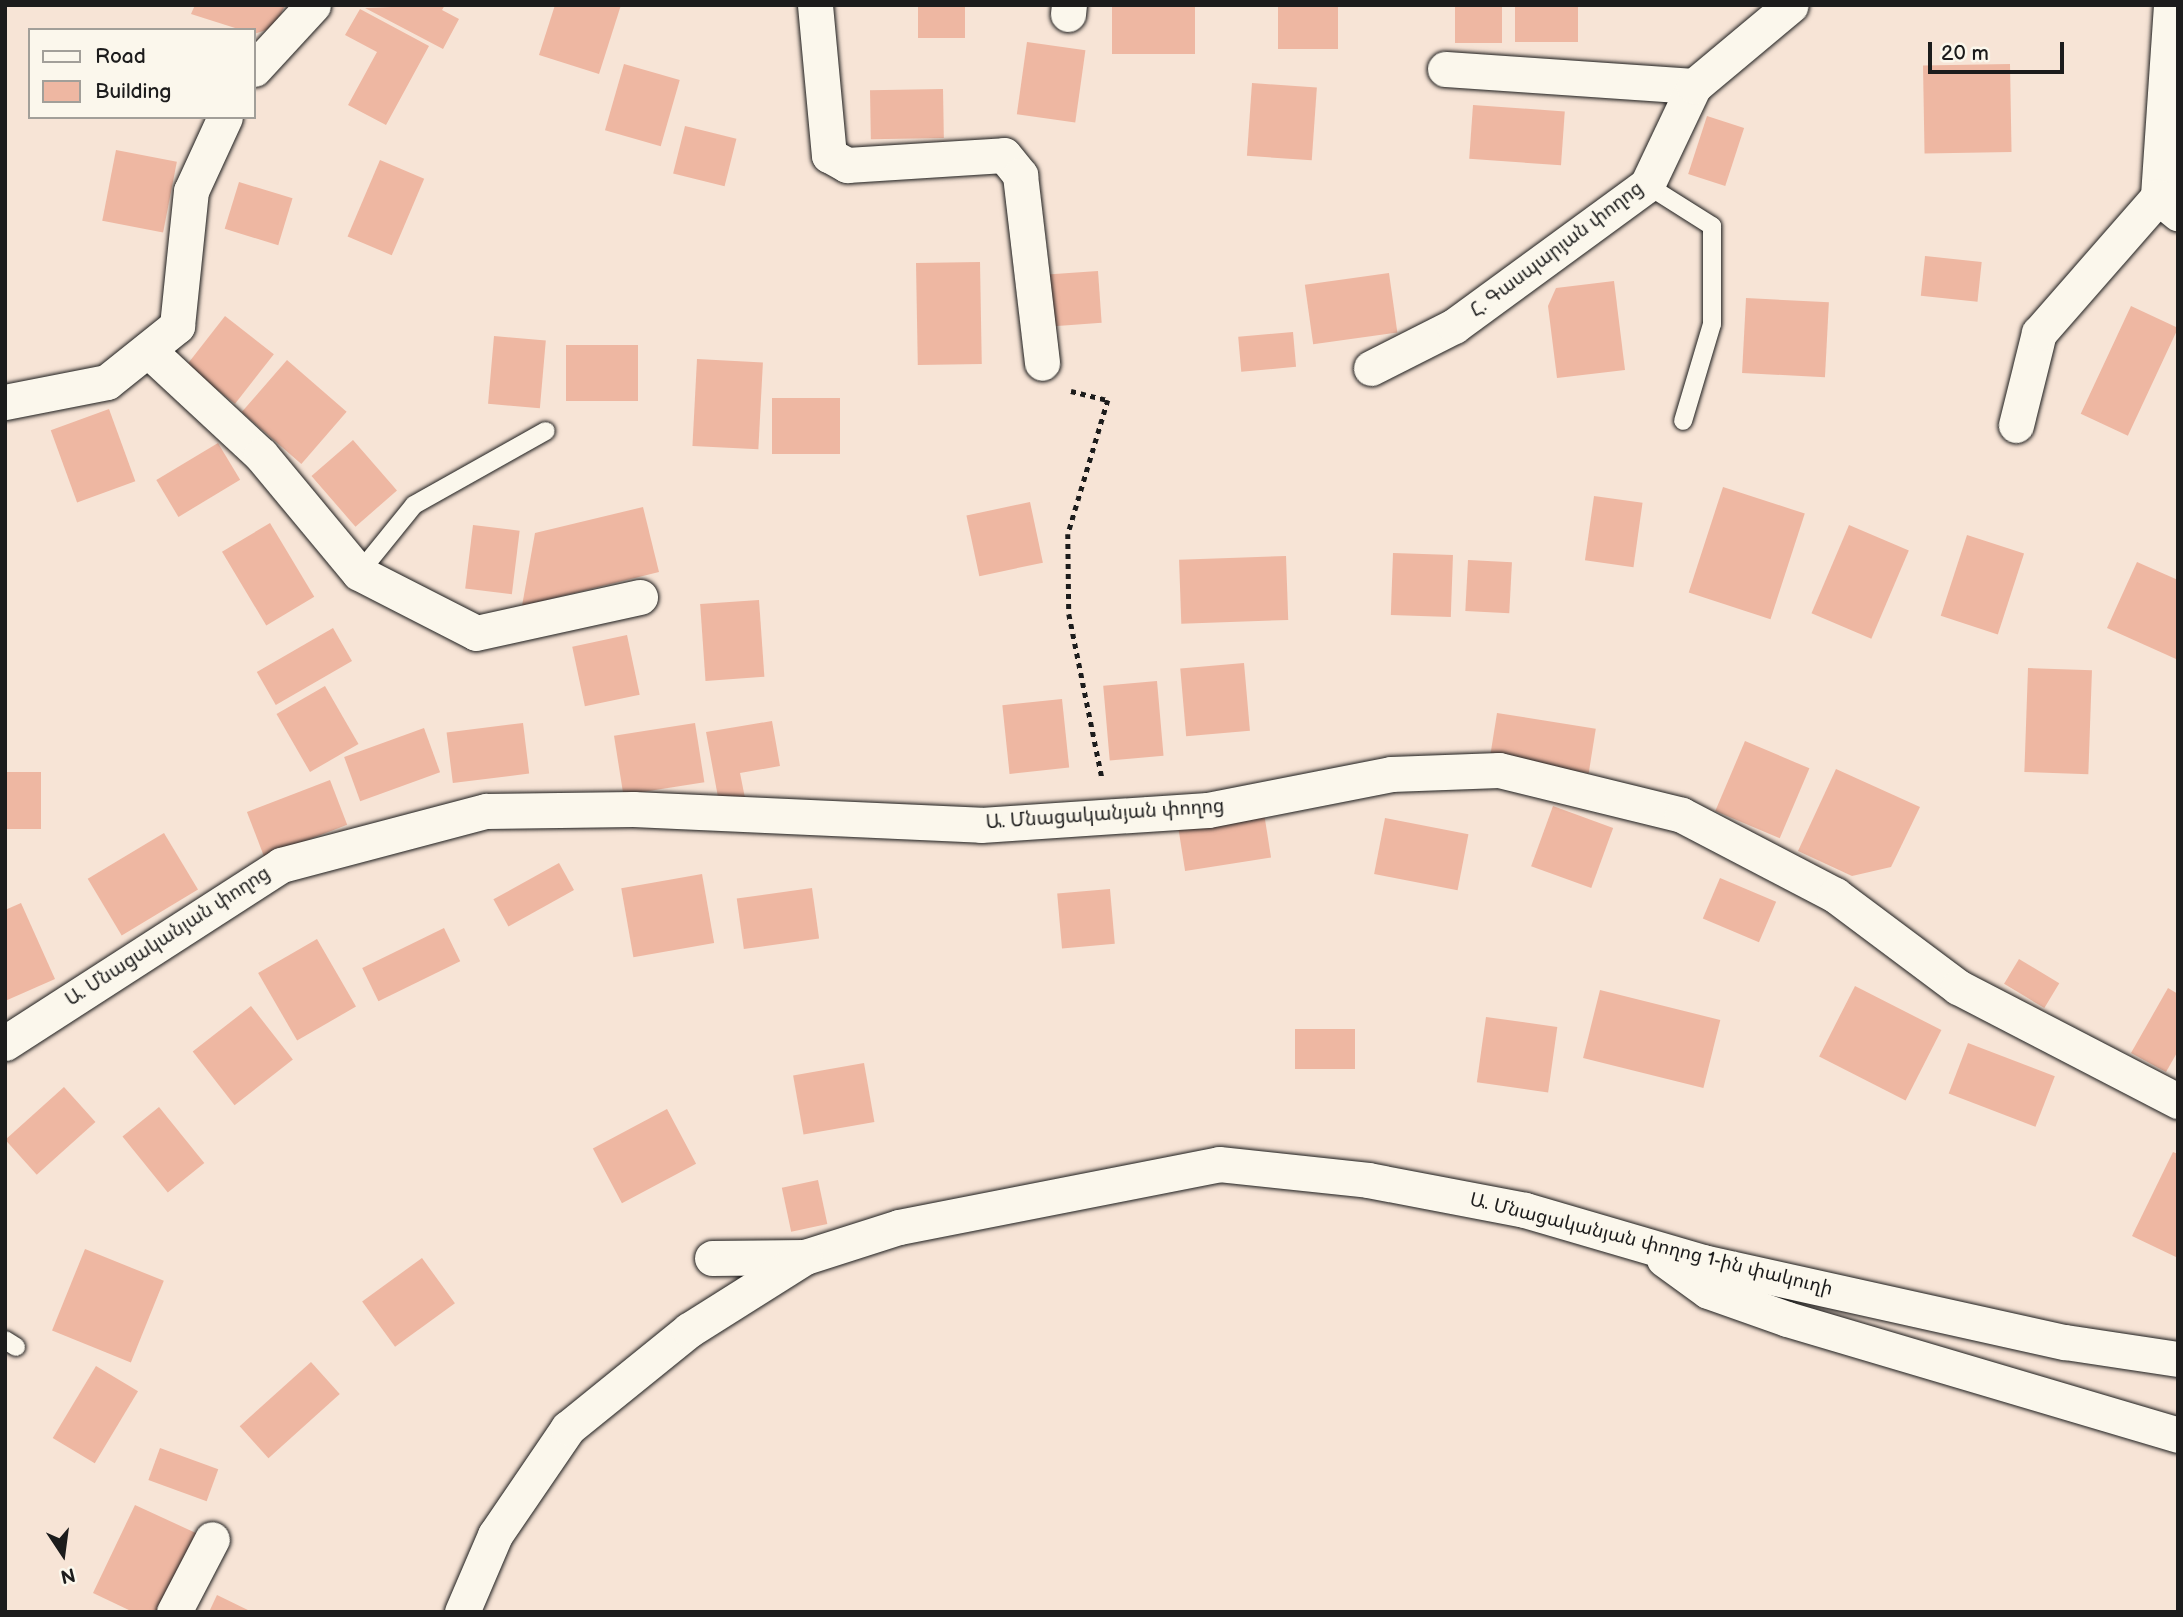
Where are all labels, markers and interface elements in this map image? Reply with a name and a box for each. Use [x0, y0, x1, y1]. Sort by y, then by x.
legend [28, 28, 256, 119]
scale bar [1931, 28, 2068, 72]
text: 20 m [1941, 41, 1989, 66]
text: Road [95, 44, 146, 69]
text: Building [95, 79, 171, 104]
street label: Հ. Գասպարյան փողոց [1466, 177, 1648, 323]
street label: Ա. Մնացականյան փողոց [985, 795, 1225, 835]
street label: Ա. Մնացականյան փողոց [62, 862, 274, 1012]
street label: Ա. Մնացականյան փողոց 1-ին փակուղի [1467, 1189, 1835, 1301]
north arrow [28, 1519, 98, 1589]
text: N [58, 1562, 77, 1588]

